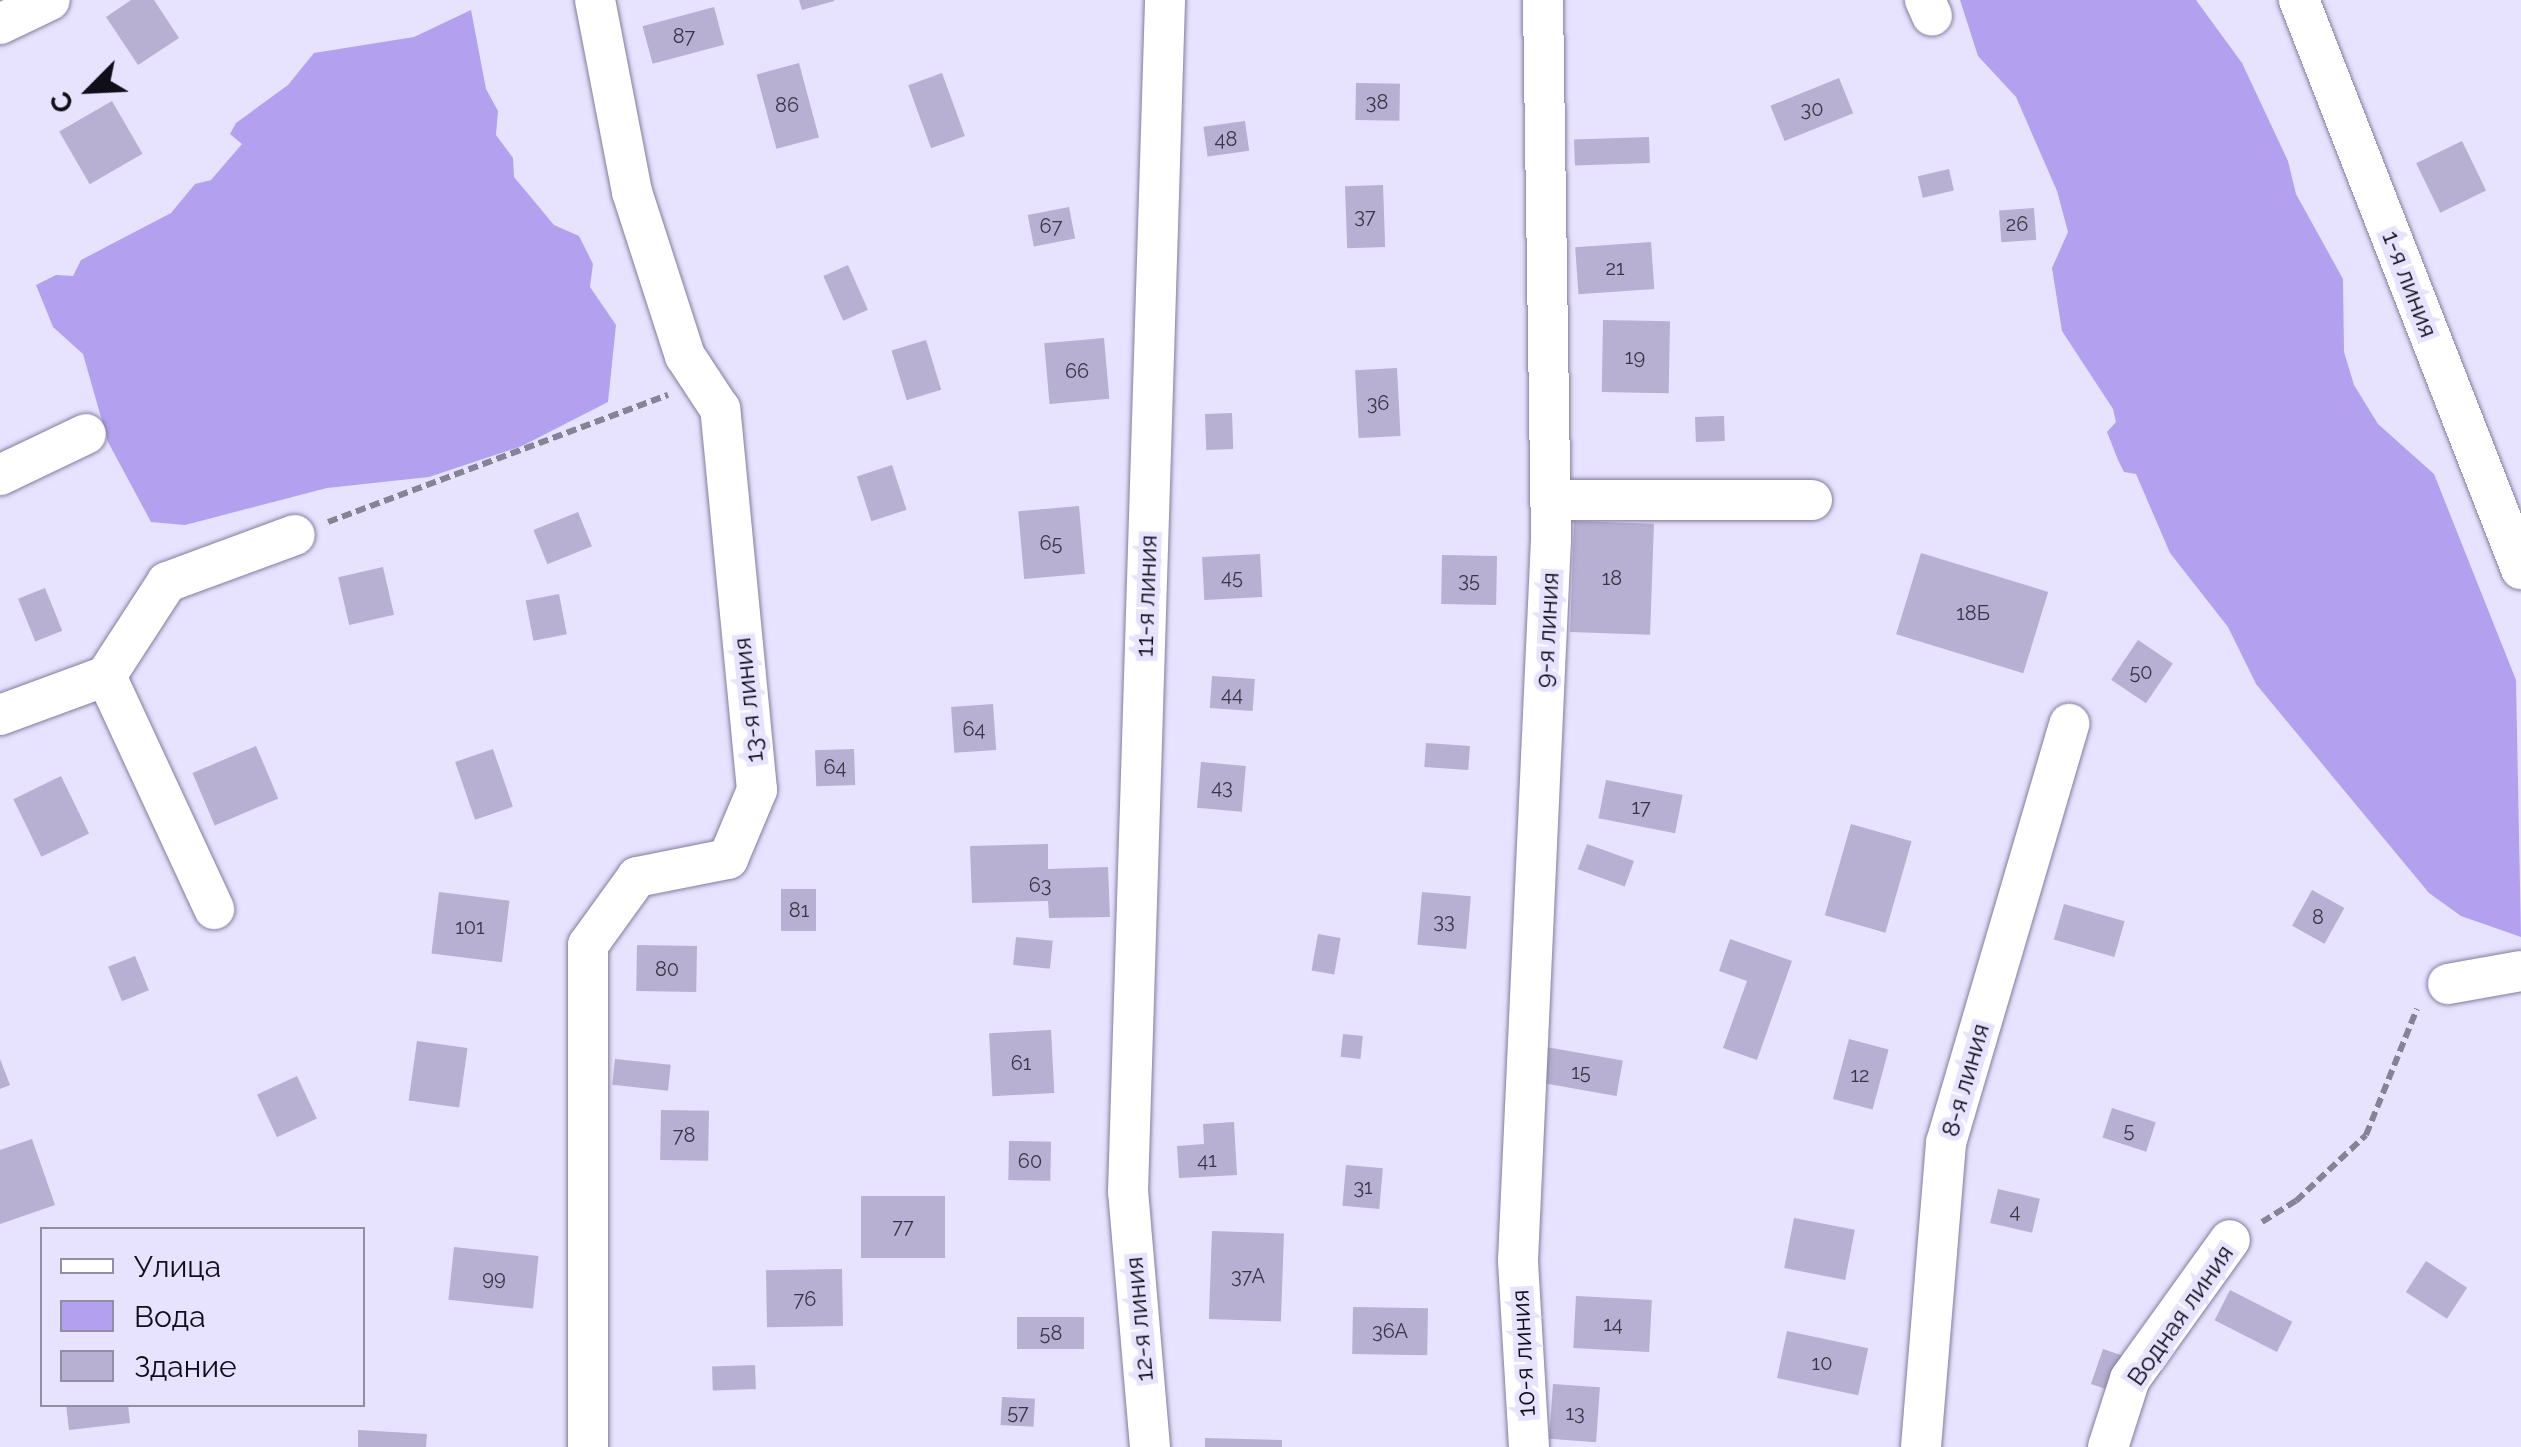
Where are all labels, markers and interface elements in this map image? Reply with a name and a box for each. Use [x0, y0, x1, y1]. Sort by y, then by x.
house number: 87 [673, 24, 695, 48]
north arrow [40, 40, 140, 140]
text: С [43, 87, 81, 118]
house number: 38 [1366, 90, 1388, 114]
house number: 86 [775, 93, 799, 117]
house number: 30 [1801, 97, 1823, 121]
house number: 48 [1215, 127, 1237, 151]
house number: 37 [1354, 204, 1376, 228]
house number: 26 [2006, 212, 2028, 236]
house number: 67 [1040, 214, 1062, 238]
street label: 1-я линия [2376, 226, 2444, 342]
house number: 21 [1606, 256, 1624, 280]
house number: 19 [1625, 345, 1645, 369]
house number: 66 [1065, 359, 1089, 383]
house number: 36 [1367, 391, 1389, 415]
house number: 65 [1040, 531, 1062, 555]
street label: 11-я линия [1129, 534, 1163, 658]
house number: 45 [1221, 565, 1243, 589]
house number: 18 [1602, 566, 1622, 590]
house number: 35 [1458, 568, 1480, 592]
street label: 9-я линия [1529, 571, 1565, 689]
house number: 18Б [1956, 601, 1990, 625]
street label: 13-я линия [727, 636, 769, 764]
house number: 50 [2129, 660, 2153, 684]
house number: 44 [1221, 682, 1243, 706]
house number: 64 [963, 717, 985, 741]
house number: 64 [824, 755, 846, 779]
house number: 43 [1211, 775, 1233, 799]
house number: 17 [1631, 795, 1651, 819]
house number: 63 [1029, 873, 1051, 897]
house number: 81 [789, 898, 809, 922]
house number: 8 [2312, 905, 2324, 929]
house number: 33 [1433, 909, 1455, 933]
house number: 101 [455, 915, 485, 939]
house number: 80 [655, 957, 679, 981]
street label: 8-я линия [1935, 1020, 1995, 1140]
house number: 61 [1011, 1051, 1031, 1075]
house number: 15 [1571, 1060, 1591, 1084]
house number: 12 [1851, 1063, 1869, 1087]
house number: 5 [2124, 1118, 2134, 1142]
house number: 78 [673, 1123, 695, 1147]
house number: 41 [1197, 1148, 1217, 1172]
house number: 60 [1018, 1149, 1042, 1173]
house number: 31 [1353, 1175, 1373, 1199]
house number: 4 [2010, 1199, 2020, 1223]
house number: 77 [892, 1214, 914, 1238]
legend [40, 1227, 365, 1407]
street label: Водная линия [2120, 1239, 2240, 1391]
text: Улица [134, 1249, 221, 1284]
street label: 12-я линия [1119, 1255, 1159, 1383]
house number: 37А [1231, 1264, 1265, 1288]
house number: 99 [482, 1266, 506, 1290]
house number: 76 [794, 1287, 816, 1311]
street label: 10-я линия [1505, 1289, 1541, 1417]
text: Вода [134, 1299, 206, 1334]
house number: 14 [1603, 1312, 1623, 1336]
house number: 36А [1372, 1319, 1408, 1343]
house number: 58 [1040, 1321, 1062, 1345]
text: Здание [134, 1349, 237, 1384]
house number: 10 [1812, 1351, 1832, 1375]
house number: 57 [1007, 1400, 1029, 1424]
house number: 13 [1565, 1401, 1585, 1425]

